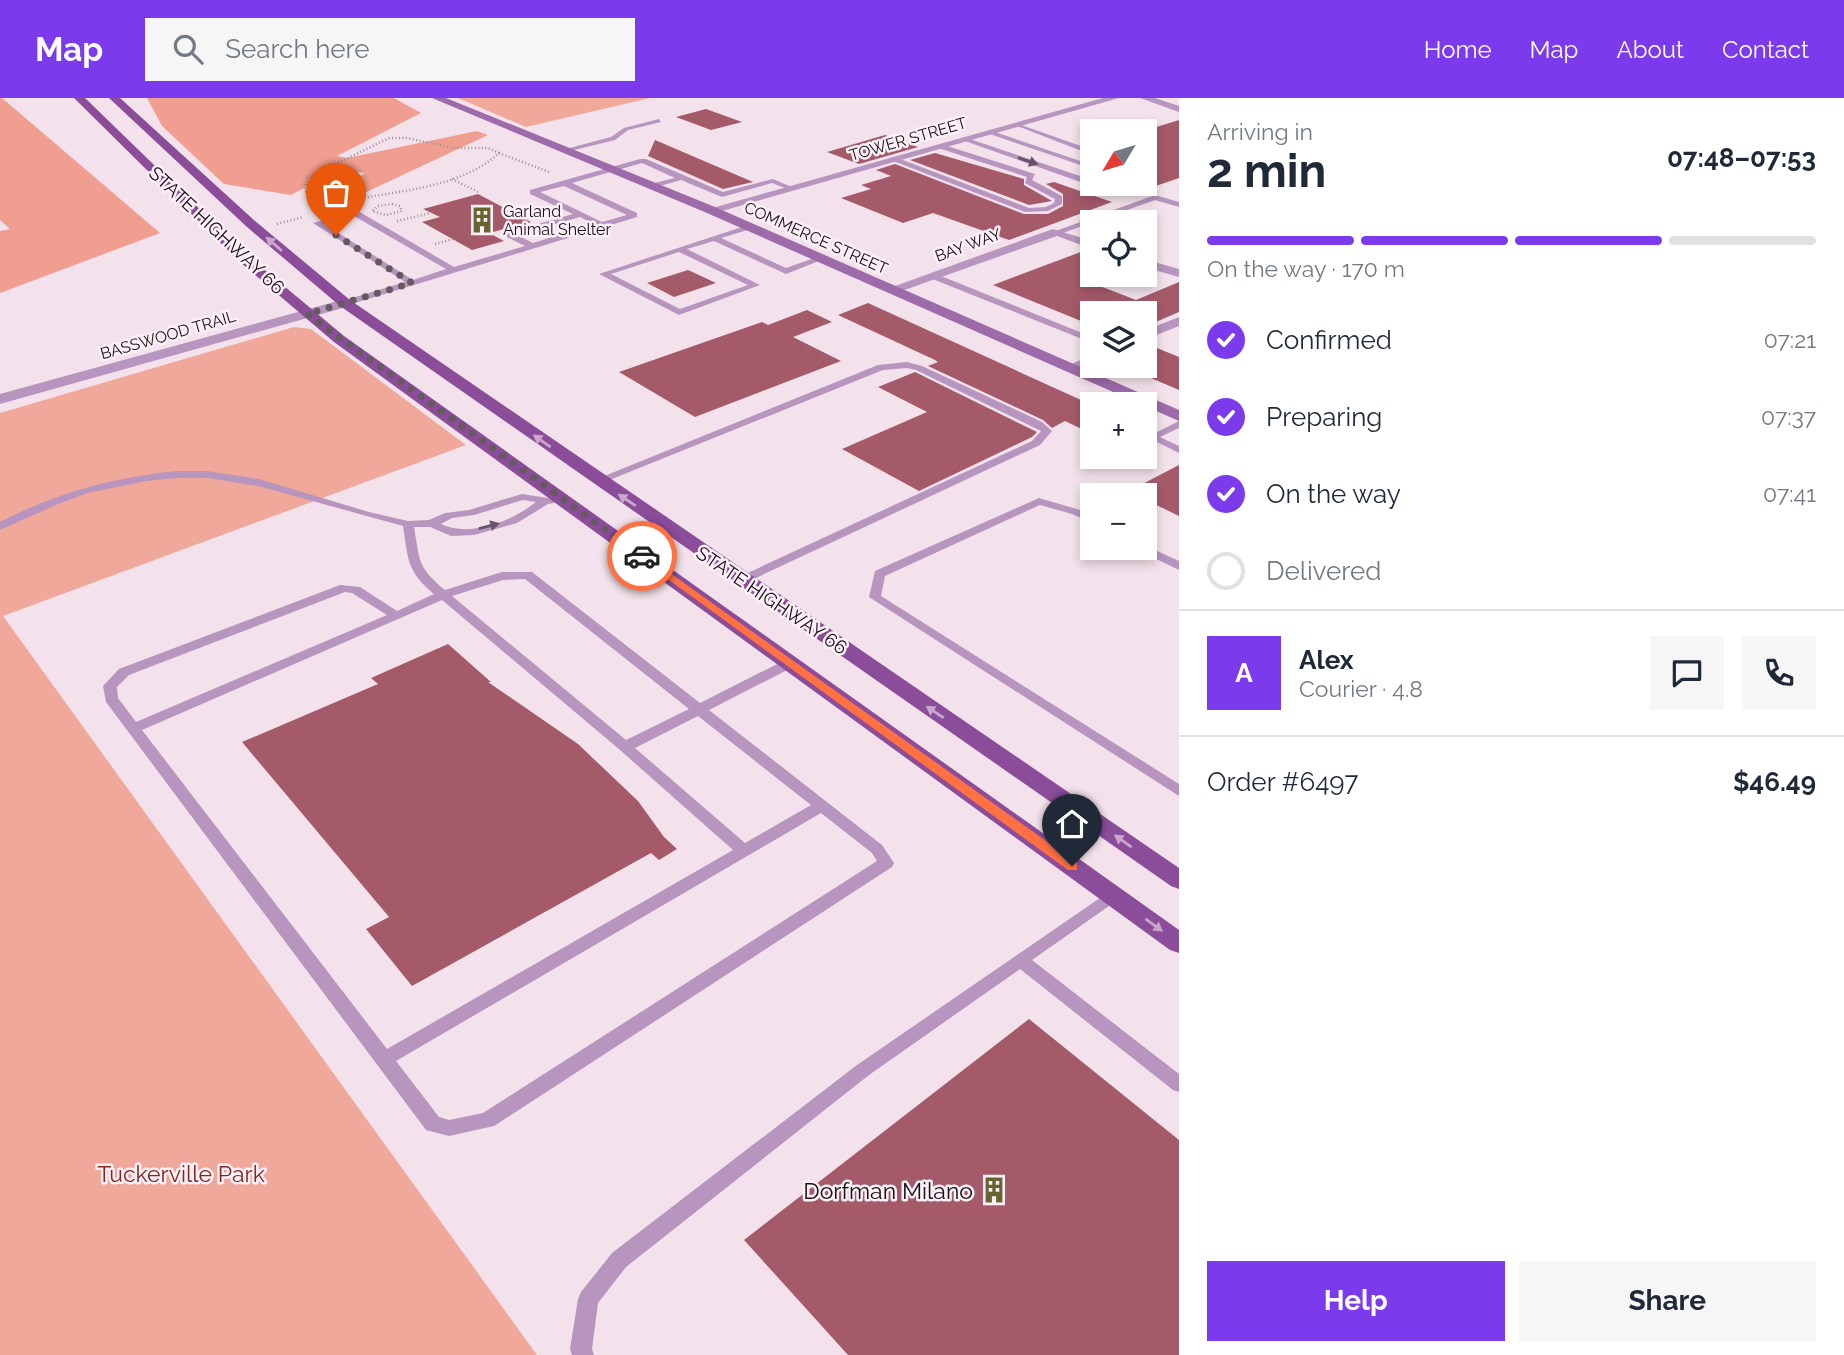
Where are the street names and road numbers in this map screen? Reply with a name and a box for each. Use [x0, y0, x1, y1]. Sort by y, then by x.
street label: TOWER STREET [847, 113, 969, 165]
street label: STATE HIGHWAY 66 [145, 162, 289, 298]
street label: COMMERCE STREET [741, 198, 891, 278]
street label: BAY WAY [932, 224, 1004, 266]
street label: BASSWOOD TRAIL [98, 306, 239, 363]
street label: STATE HIGHWAY 66 [692, 541, 852, 659]

